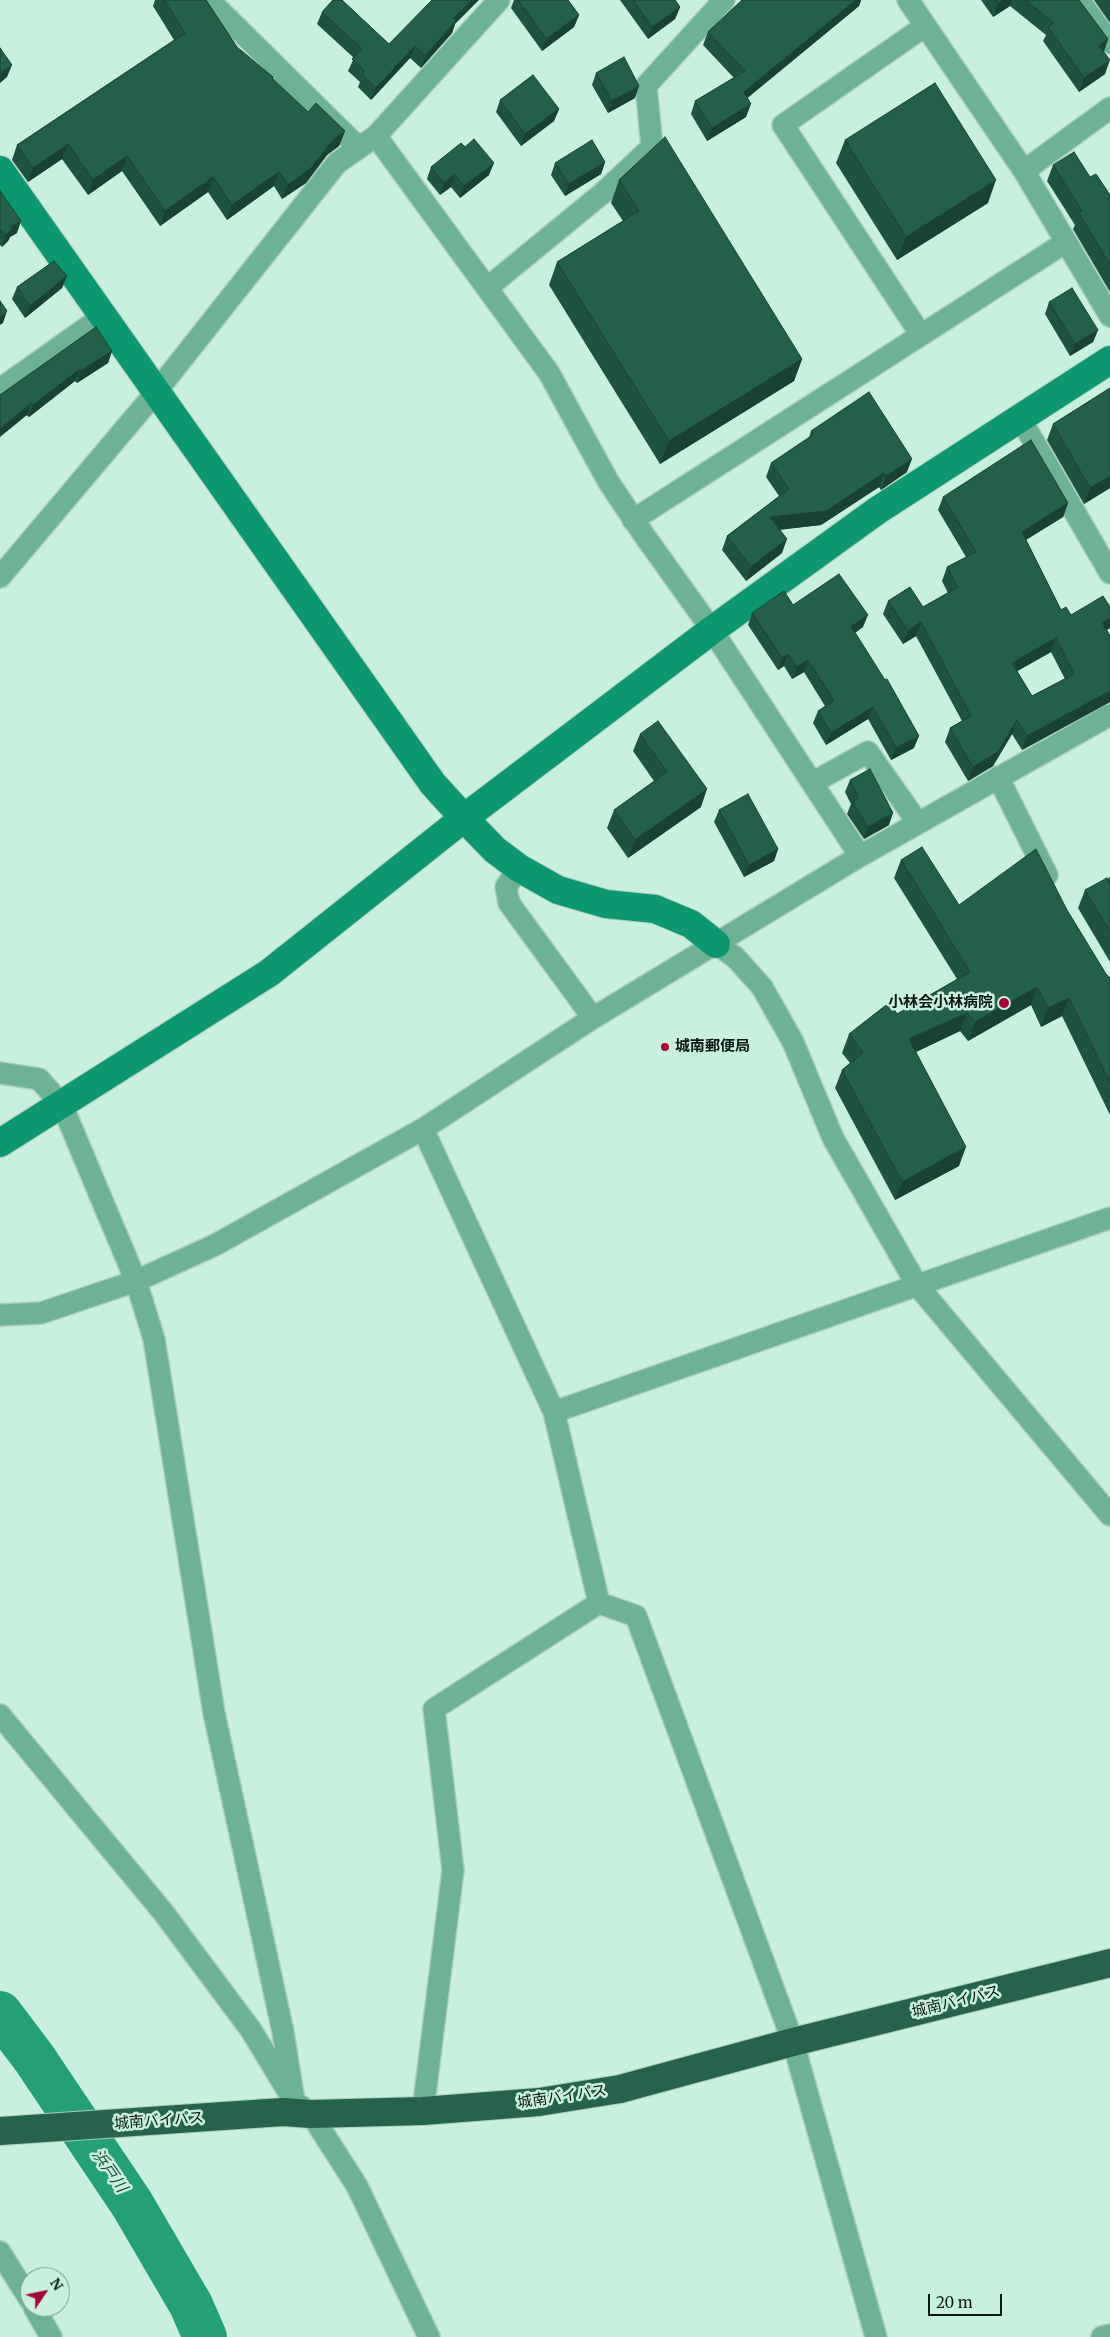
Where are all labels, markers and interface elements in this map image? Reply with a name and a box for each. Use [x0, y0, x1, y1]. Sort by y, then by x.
place label: 小林会小林病院 [888, 994, 993, 1012]
marker: 小林会小林病院 [997, 996, 1011, 1010]
place label: 城南郵便局 [675, 1038, 750, 1056]
marker: 城南郵便局 [659, 1041, 671, 1053]
street label: 城南バイパス [910, 1982, 1002, 2022]
street label: 城南バイパス [516, 2082, 608, 2112]
street label: 城南バイパス [113, 2109, 205, 2133]
water label: 浜戸川 [87, 2146, 131, 2196]
north arrow [20, 2267, 70, 2317]
text: N [46, 2275, 67, 2294]
scale bar [930, 2284, 1004, 2316]
text: 20 m [936, 2293, 973, 2312]

